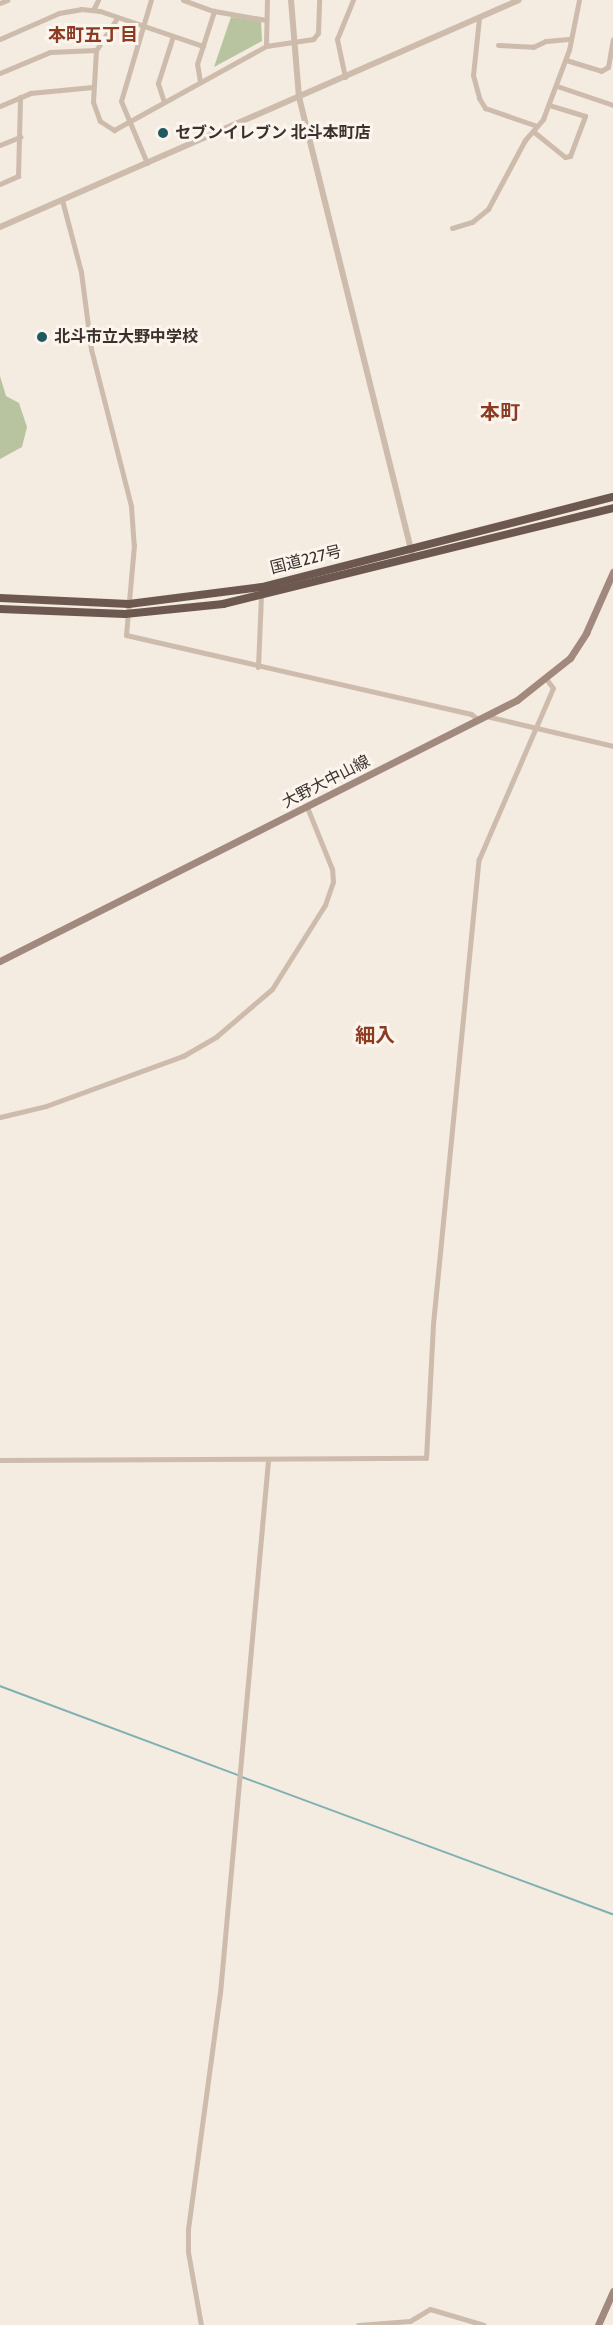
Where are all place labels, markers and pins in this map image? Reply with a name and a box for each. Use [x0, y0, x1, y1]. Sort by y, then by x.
place label: セブンイレブン 北斗本町店 [175, 123, 371, 143]
marker: セブンイレブン 北斗本町店 [156, 126, 170, 140]
place label: 北斗市立大野中学校 [54, 327, 198, 347]
marker: 北斗市立大野中学校 [35, 330, 49, 344]

